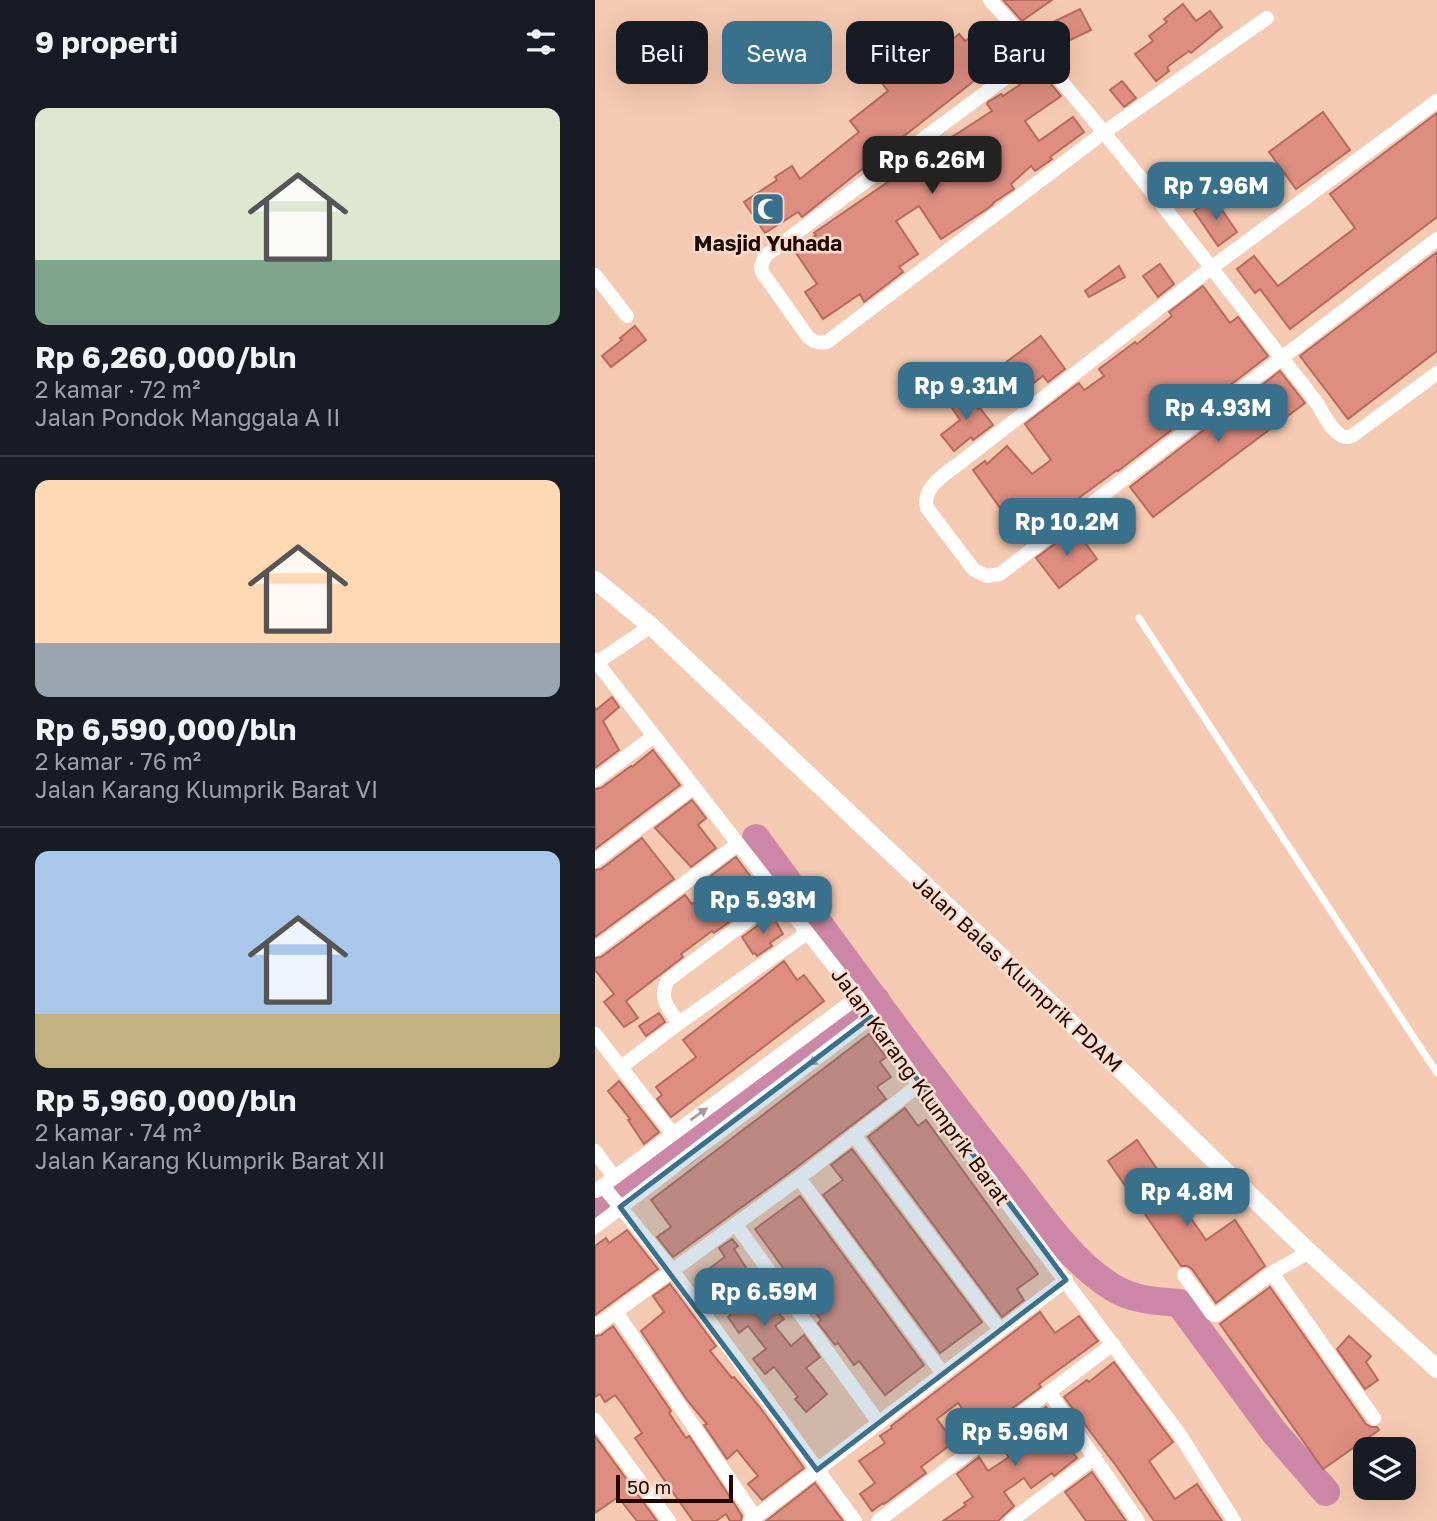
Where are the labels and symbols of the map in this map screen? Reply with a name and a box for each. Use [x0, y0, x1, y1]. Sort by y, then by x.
pin: Rp 6.26M [860, 136, 1004, 196]
pin: Rp 7.96M [1144, 162, 1288, 222]
mosque icon: Masjid Yuhada [749, 190, 787, 228]
place label: Masjid Yuhada [694, 230, 842, 256]
pin: Rp 9.31M [894, 362, 1038, 422]
pin: Rp 4.93M [1146, 384, 1290, 444]
pin: Rp 10.2M [995, 498, 1139, 558]
street label: Jalan Balas Klumprik PDAM [908, 869, 1128, 1077]
pin: Rp 5.93M [691, 876, 835, 936]
street label: Jalan Karang Klumprik Barat [826, 962, 1016, 1210]
one-way arrow [808, 1051, 826, 1065]
one-way arrow [690, 1107, 708, 1121]
pin: Rp 4.8M [1122, 1168, 1252, 1228]
pin: Rp 6.59M [692, 1268, 836, 1328]
pin: Rp 5.96M [943, 1408, 1087, 1468]
scale bar [616, 1472, 733, 1504]

